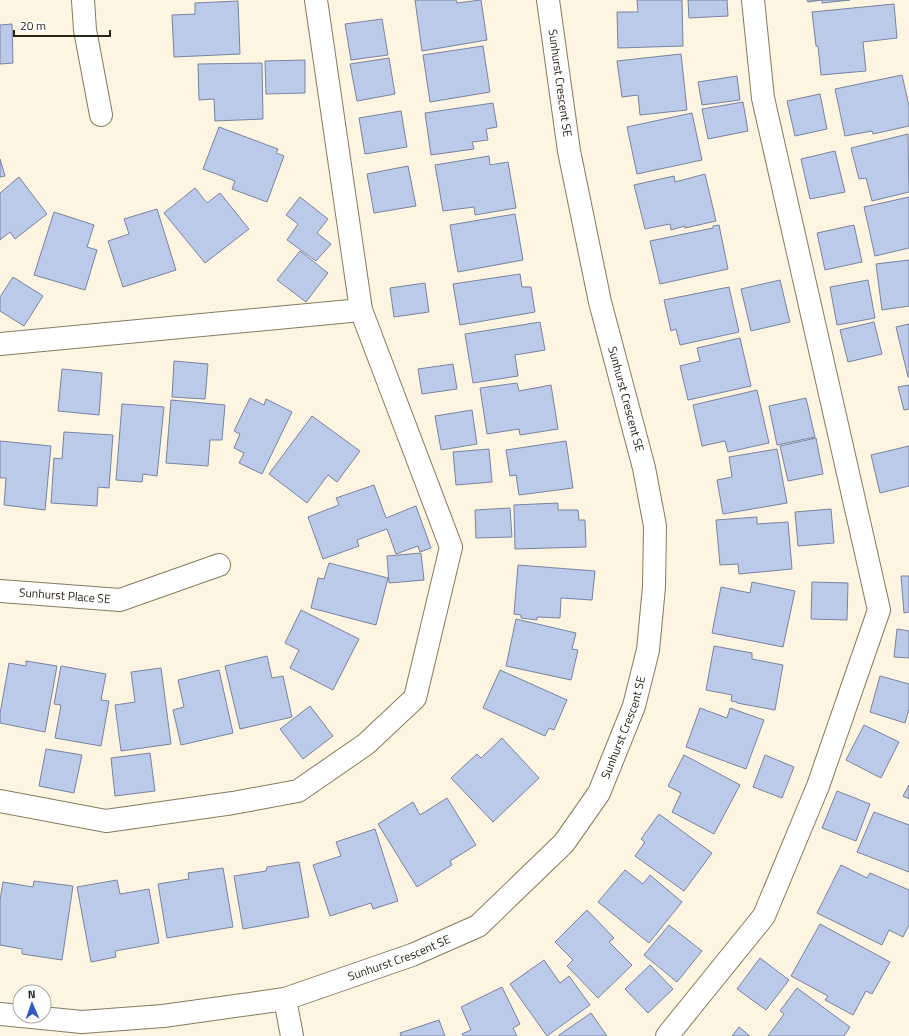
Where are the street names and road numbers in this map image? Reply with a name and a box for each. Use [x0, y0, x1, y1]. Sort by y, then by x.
street label: Sunhurst Crescent SE [544, 28, 578, 138]
street label: Sunhurst Crescent SE [603, 344, 650, 454]
street label: Sunhurst Place SE [18, 582, 112, 608]
street label: Sunhurst Crescent SE [596, 673, 650, 782]
street label: Sunhurst Crescent SE [345, 929, 454, 986]

